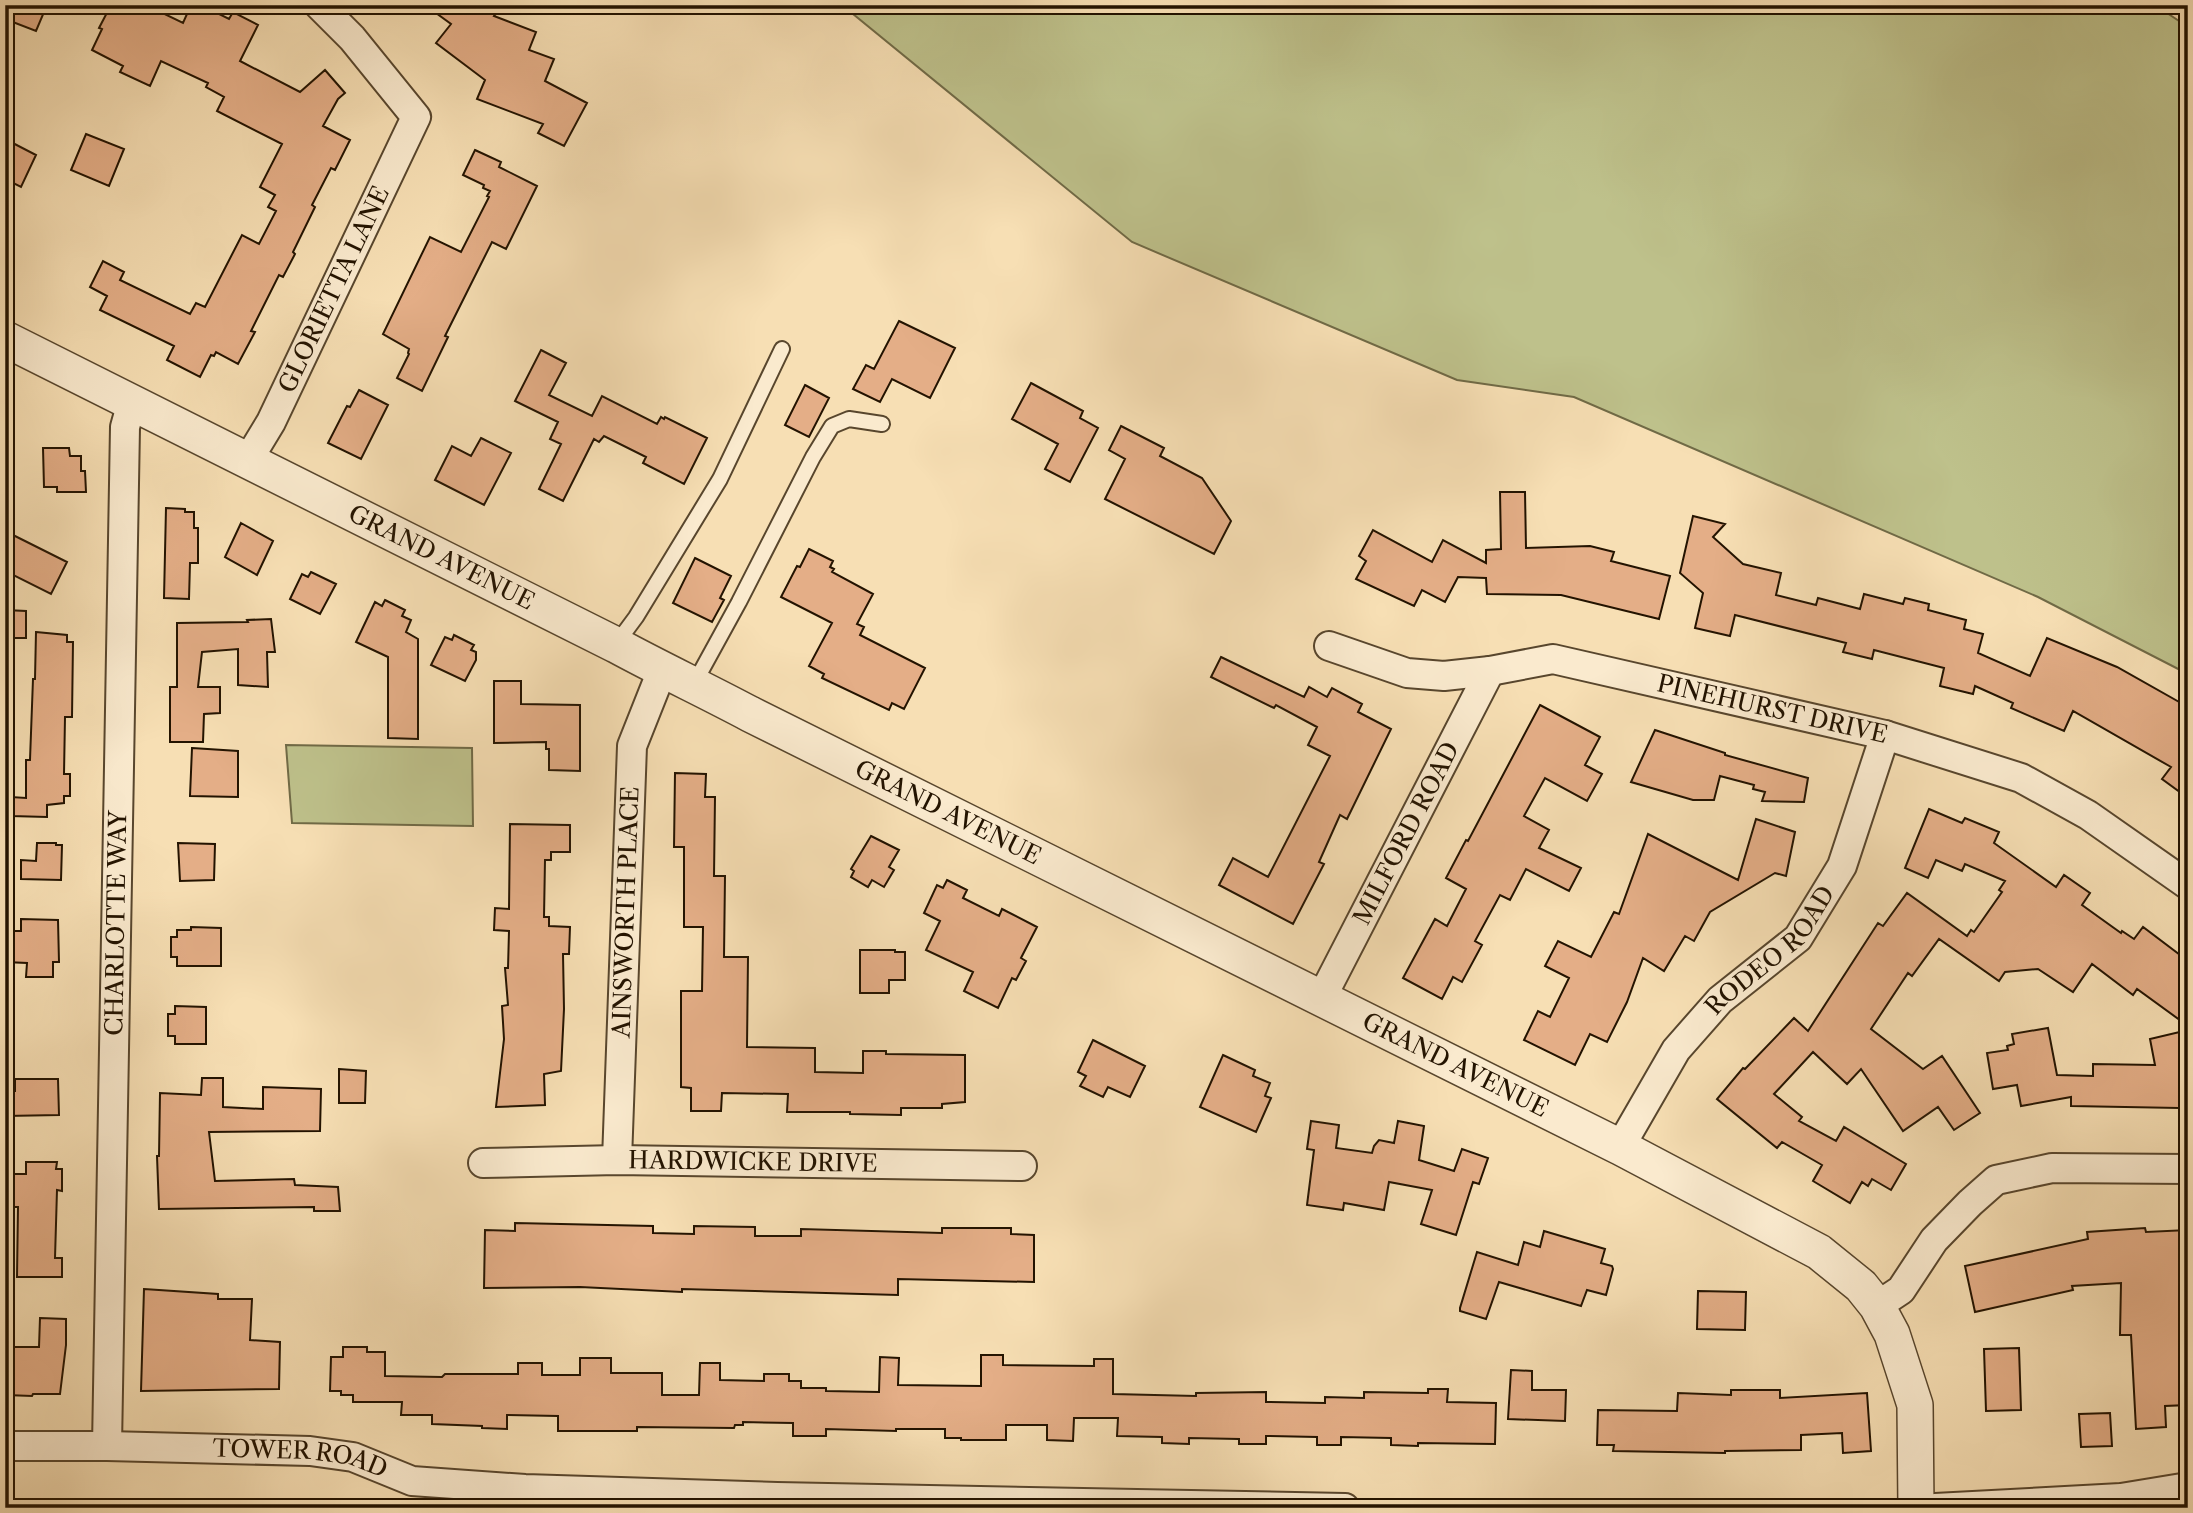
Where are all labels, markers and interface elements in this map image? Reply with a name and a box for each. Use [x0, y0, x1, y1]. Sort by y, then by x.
street label: GLORIETTA LANE [272, 181, 395, 397]
street label: GRAND AVENUE [344, 498, 539, 616]
street label: PINEHURST DRIVE [1654, 668, 1890, 749]
street label: MILFORD ROAD [1347, 737, 1465, 929]
street label: GRAND AVENUE [850, 754, 1046, 870]
street label: AINSWORTH PLACE [606, 786, 645, 1040]
street label: CHARLOTTE WAY [99, 809, 132, 1036]
street label: RODEO ROAD [1699, 881, 1840, 1021]
street label: GRAND AVENUE [1358, 1006, 1553, 1123]
street label: HARDWICKE DRIVE [628, 1145, 878, 1178]
street label: TOWER ROAD [212, 1434, 392, 1483]

